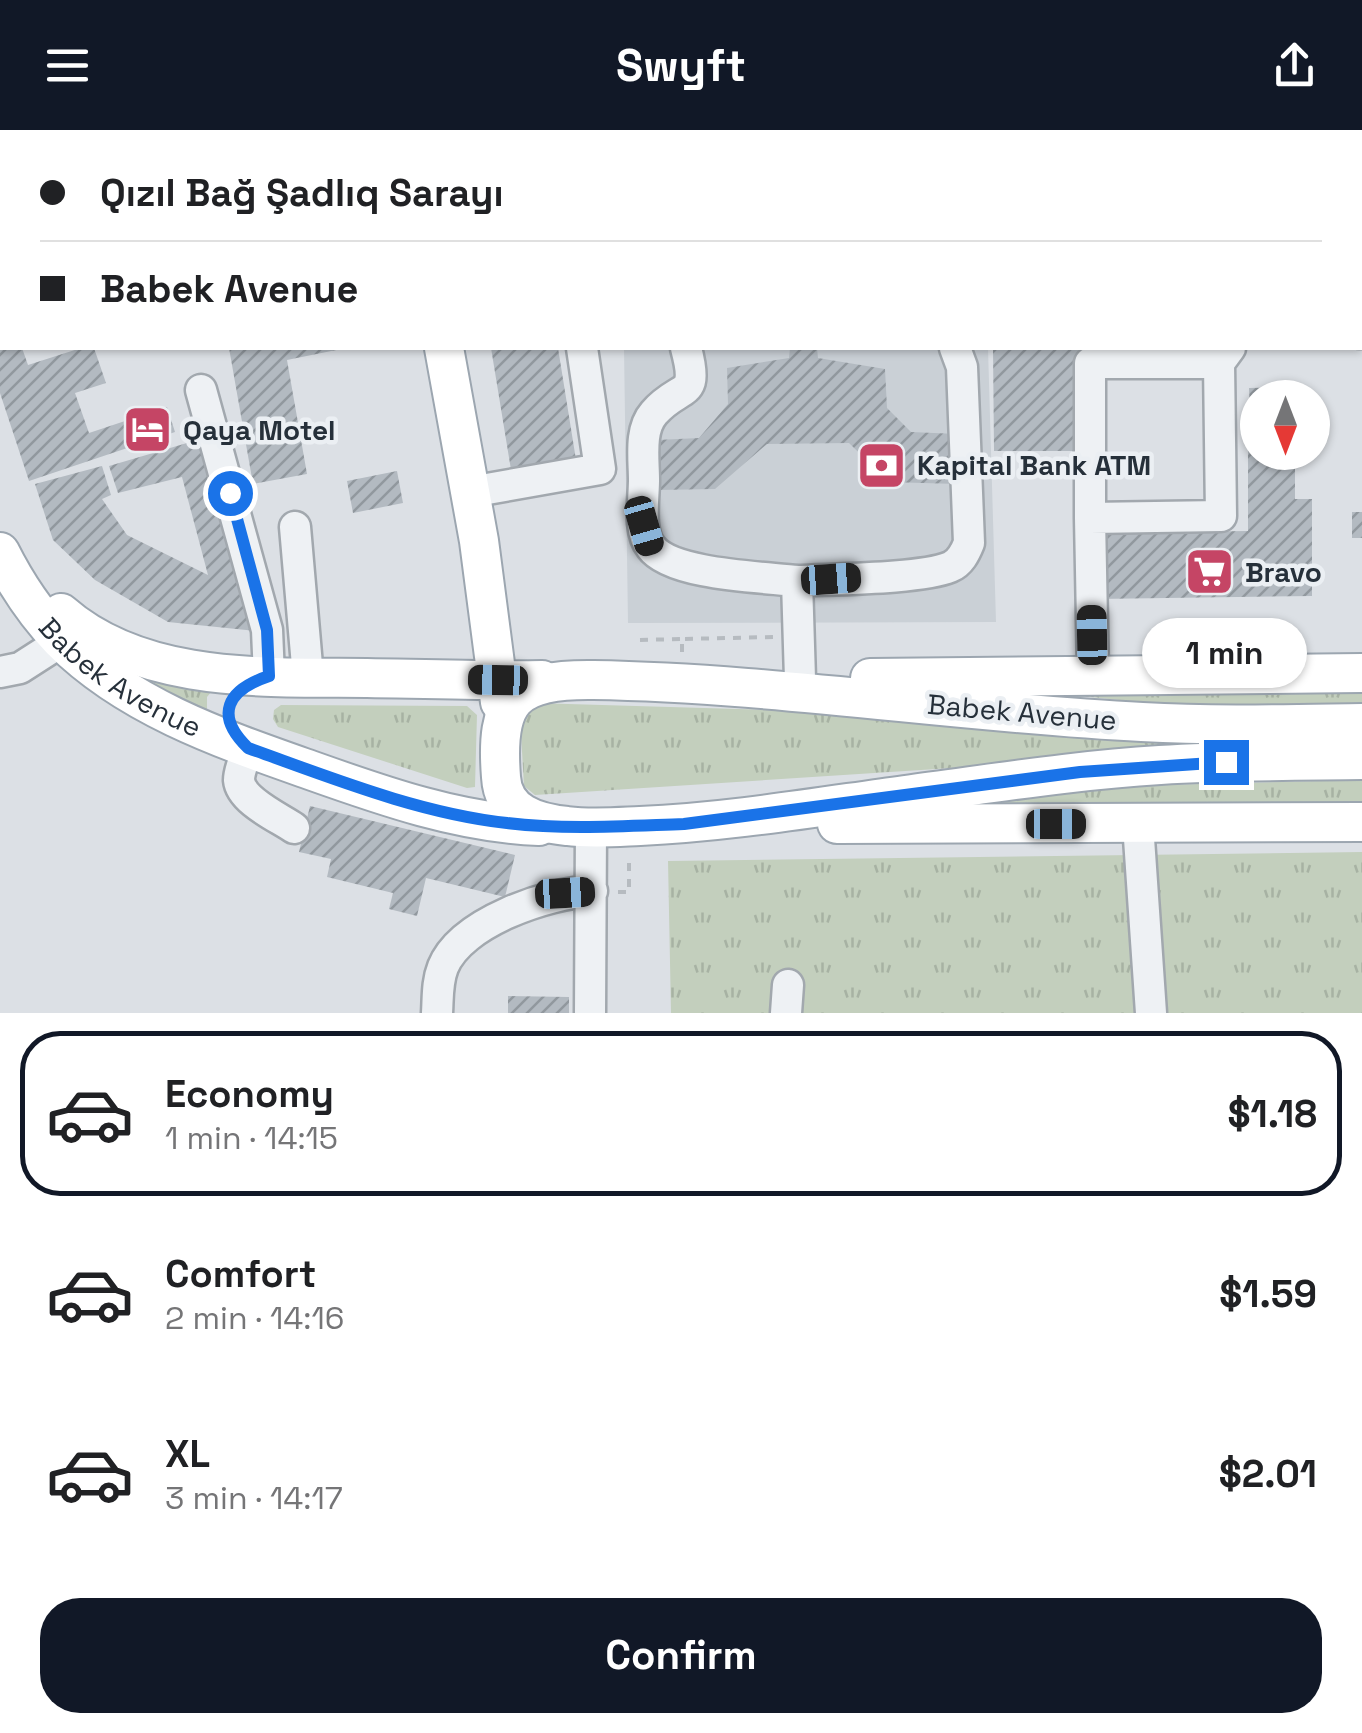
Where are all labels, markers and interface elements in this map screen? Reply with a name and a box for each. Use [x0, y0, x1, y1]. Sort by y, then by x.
text: Swyft [616, 37, 746, 94]
icon: menu [40, 38, 95, 93]
icon: share [1267, 38, 1322, 93]
text: Qızıl Bağ Şadlıq Sarayı [100, 169, 504, 217]
text: Babek Avenue [100, 265, 358, 313]
north arrow [1240, 380, 1330, 470]
map controls [1240, 380, 1330, 470]
hotel icon: Qaya Motel [122, 404, 174, 456]
place label: Qaya Motel [183, 412, 336, 448]
bank icon: Kapital Bank ATM [856, 439, 908, 491]
place label: Kapital Bank ATM [917, 447, 1151, 483]
route start [208, 471, 253, 516]
car [621, 493, 667, 559]
supermarket icon: Bravo [1184, 546, 1236, 598]
place label: Bravo [1245, 554, 1322, 590]
car [800, 562, 862, 596]
car [1076, 605, 1108, 665]
street label: Babek Avenue [31, 610, 207, 745]
callout: 1 min [1144, 617, 1308, 687]
text: 1 min [1185, 633, 1264, 673]
car [468, 664, 528, 696]
street label: Babek Avenue [926, 686, 1118, 738]
route end [1204, 740, 1249, 785]
car [1026, 809, 1086, 839]
car [534, 876, 596, 910]
icon: car [45, 1069, 135, 1159]
text: Economy [165, 1070, 334, 1118]
text: $1.18 [1227, 1090, 1317, 1138]
text: 1 min · 14:15 [165, 1118, 338, 1158]
icon: car [45, 1249, 135, 1339]
text: Comfort [165, 1250, 316, 1298]
text: $1.59 [1219, 1270, 1317, 1318]
text: 2 min · 14:16 [165, 1298, 344, 1338]
icon: car [45, 1429, 135, 1519]
text: XL [165, 1430, 210, 1478]
text: $2.01 [1219, 1450, 1317, 1498]
text: 3 min · 14:17 [165, 1478, 343, 1518]
button: Confirm [40, 1598, 1322, 1713]

